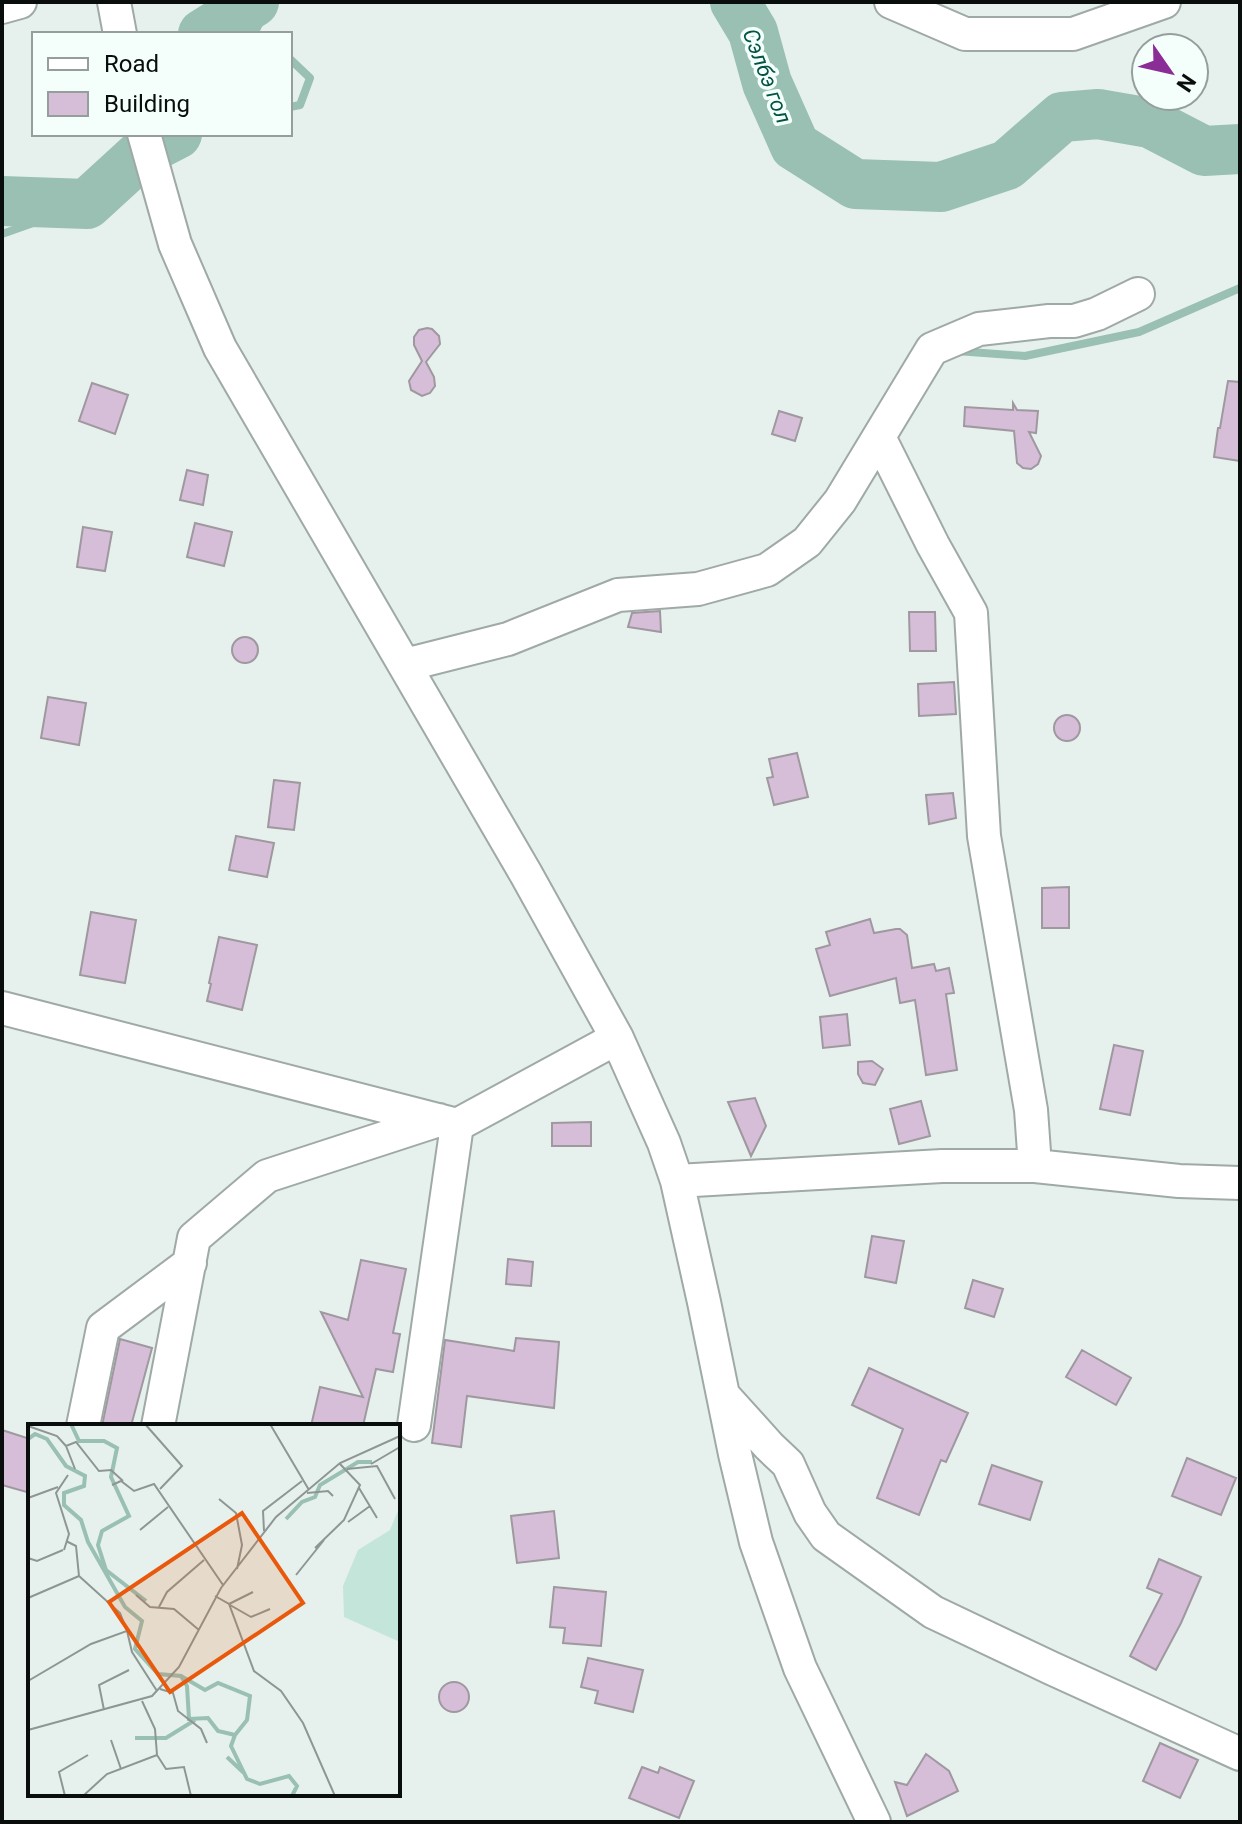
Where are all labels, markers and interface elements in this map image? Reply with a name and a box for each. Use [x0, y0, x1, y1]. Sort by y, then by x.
water label: Сэлбэ гол [738, 25, 796, 127]
legend [32, 32, 292, 136]
north arrow [1130, 32, 1210, 112]
text: Road [104, 50, 159, 78]
text: N [1171, 69, 1201, 96]
text: Building [104, 90, 190, 118]
inset map [28, 1424, 400, 1796]

